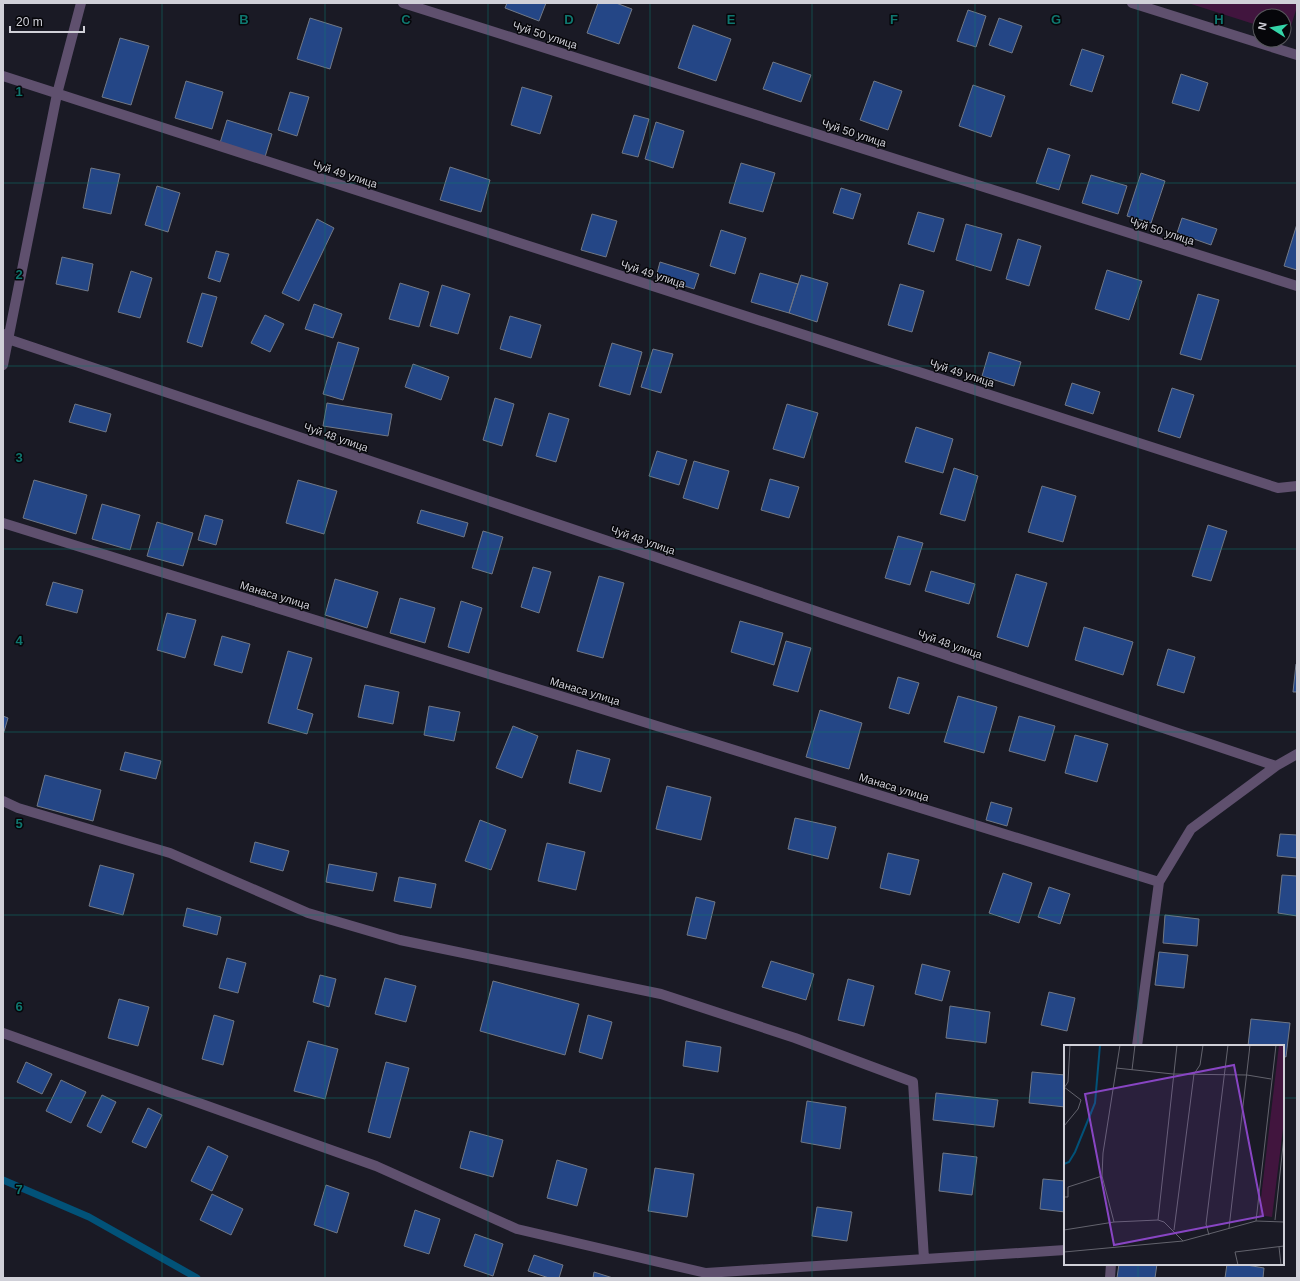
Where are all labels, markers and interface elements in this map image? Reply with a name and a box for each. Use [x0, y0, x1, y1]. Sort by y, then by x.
scale bar [10, 8, 84, 34]
north arrow [1252, 8, 1292, 48]
text: B [239, 12, 249, 27]
text: C [401, 12, 411, 27]
text: D [564, 12, 574, 27]
text: E [727, 12, 736, 27]
text: F [890, 12, 898, 27]
text: G [1051, 12, 1061, 27]
text: H [1214, 12, 1224, 27]
text: 20 m [16, 15, 43, 29]
street label: Чуй 50 улица [511, 19, 580, 51]
text: N [1256, 21, 1269, 31]
text: 1 [15, 84, 23, 99]
street label: Чуй 50 улица [820, 117, 889, 149]
street label: Чуй 49 улица [311, 158, 380, 190]
street label: Чуй 50 улица [1128, 215, 1197, 247]
street label: Чуй 49 улица [619, 258, 688, 290]
text: 2 [15, 267, 23, 282]
street label: Чуй 49 улица [928, 357, 997, 389]
street label: Чуй 48 улица [302, 420, 371, 454]
text: 3 [15, 450, 23, 465]
street label: Чуй 48 улица [609, 523, 678, 557]
street label: Манаса улица [239, 579, 312, 612]
street label: Чуй 48 улица [916, 627, 985, 661]
text: 4 [15, 633, 23, 648]
street label: Манаса улица [549, 675, 622, 708]
street label: Манаса улица [858, 771, 931, 804]
text: 5 [15, 816, 23, 831]
text: 6 [15, 999, 23, 1014]
inset map [1064, 1045, 1284, 1265]
text: 7 [15, 1182, 23, 1197]

